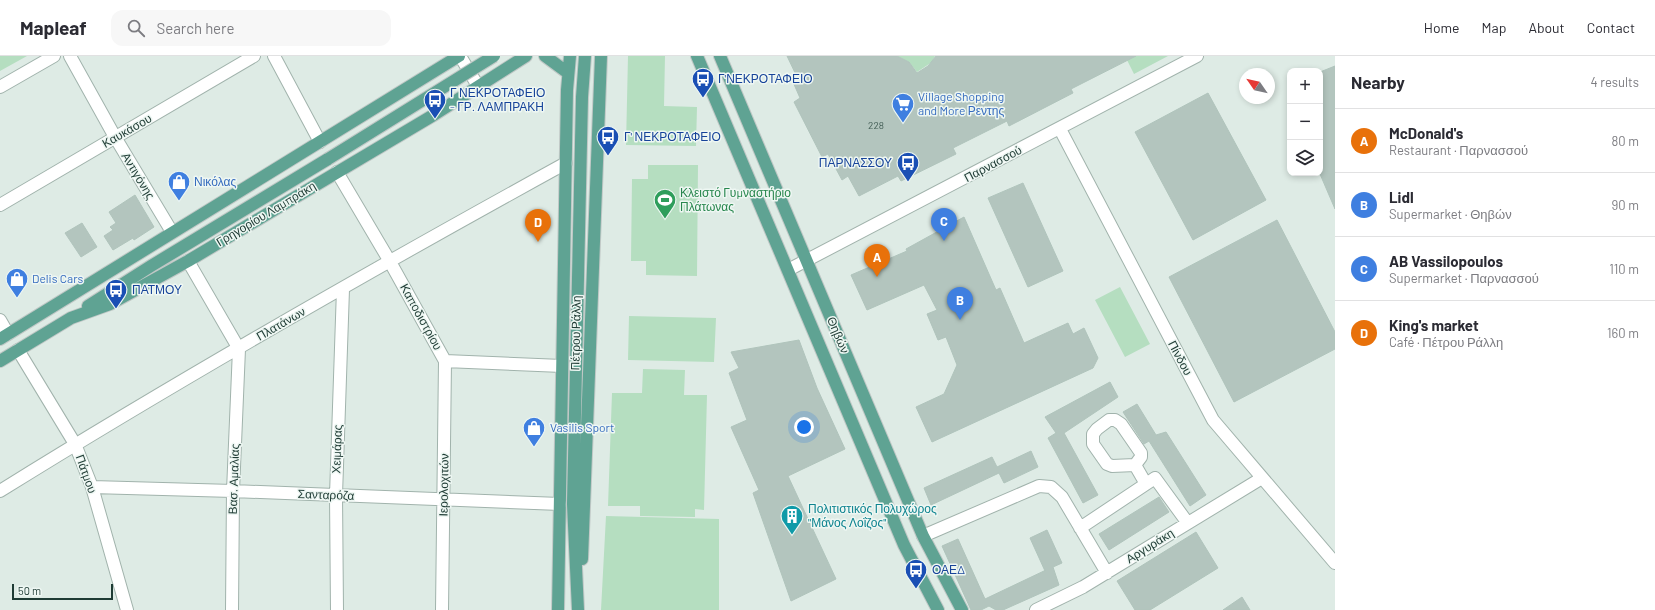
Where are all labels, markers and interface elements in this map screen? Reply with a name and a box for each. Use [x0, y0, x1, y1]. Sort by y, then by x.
search box [111, 10, 391, 46]
text: Mapleaf [20, 16, 87, 39]
icon: search [125, 17, 147, 39]
text: Search here [157, 19, 235, 37]
text: Home [1424, 19, 1460, 36]
text: Map [1482, 19, 1506, 36]
text: About [1528, 19, 1565, 36]
text: Contact [1587, 19, 1635, 36]
bus stop icon: Γ'ΝΕΚΡΟΤΑΦΕΙΟ [690, 66, 716, 99]
north arrow [1239, 68, 1275, 104]
map controls [1287, 68, 1323, 176]
button: + [1287, 68, 1323, 104]
place label: Γ'ΝΕΚΡΟΤΑΦΕΙΟ [718, 71, 813, 85]
text: Nearby [1351, 72, 1405, 92]
text: 4 results [1591, 74, 1639, 90]
place label: Γ ΝΕΚΡΟΤΑΦΕΙΟ - ΓΡ. ΛΑΜΠΡΑΚΗ [450, 85, 545, 113]
bus stop icon: Γ ΝΕΚΡΟΤΑΦΕΙΟ - ΓΡ. ΛΑΜΠΡΑΚΗ [422, 87, 448, 120]
place label: Village Shopping and More Ρεντης [918, 89, 1004, 118]
supermarket icon: Village Shopping and More Ρεντης [890, 91, 916, 124]
button: − [1287, 104, 1323, 140]
street label: Καυκάσου [99, 110, 154, 150]
house number: 228 [868, 119, 884, 131]
bus stop icon: Γ' ΝΕΚΡΟΤΑΦΕΙΟ [595, 124, 621, 157]
text: McDonald's [1389, 124, 1463, 142]
place label: Γ' ΝΕΚΡΟΤΑΦΕΙΟ [624, 129, 721, 143]
text: A [1360, 133, 1368, 149]
text: 80 m [1612, 133, 1639, 149]
button: layers [1287, 140, 1323, 176]
street label: Παρνασσού [961, 142, 1024, 185]
text: Restaurant · Παρνασσού [1389, 142, 1528, 158]
street label: Αντιγόνης [119, 149, 158, 202]
bus stop icon: ΠΑΡΝΑΣΣΟΥ [895, 150, 921, 183]
place label: ΠΑΡΝΑΣΣΟΥ [819, 155, 892, 169]
shop icon: Νικόλας [166, 169, 192, 202]
place label: Νικόλας [194, 174, 236, 189]
street label: Γρηγορίου Λαμπράκη [213, 178, 318, 249]
place label: Κλειστό Γυμναστήριο Πλάτωνας [680, 185, 791, 214]
sports icon: Κλειστό Γυμναστήριο Πλάτωνας [652, 187, 678, 220]
text: Lidl [1389, 188, 1414, 206]
text: B [1360, 197, 1368, 213]
text: 90 m [1612, 197, 1639, 213]
text: Supermarket · Θηβών [1389, 206, 1512, 222]
pin: C [931, 208, 957, 241]
pin: D [525, 209, 551, 242]
pin: A [864, 244, 890, 277]
text: AB Vassilopoulos [1389, 252, 1503, 270]
text: C [1360, 261, 1368, 277]
text: 110 m [1609, 261, 1639, 277]
shop icon: Delis Cars [4, 266, 30, 299]
text: Supermarket · Παρνασσού [1389, 270, 1539, 286]
place label: Delis Cars [32, 271, 83, 285]
bus stop icon: ΠΑΤΜΟΥ [103, 277, 129, 310]
street label: Καποδιστρίου [397, 281, 446, 353]
place label: ΠΑΤΜΟΥ [132, 282, 182, 296]
pin: B [947, 287, 973, 320]
street label: Πέτρου Ράλλη [567, 295, 584, 371]
street label: Πλατάνων [253, 303, 308, 343]
street label: Θηβών [824, 314, 853, 355]
text: King's market [1389, 316, 1479, 334]
text: D [1360, 325, 1368, 341]
text: 160 m [1607, 325, 1639, 341]
text: Café · Πέτρου Ράλλη [1389, 334, 1503, 350]
street label: Πίνδου [1166, 338, 1196, 377]
shop icon: Vasilis Sport [521, 415, 547, 448]
your location [794, 417, 814, 437]
place label: Vasilis Sport [550, 420, 614, 434]
street label: Χειμάρας [328, 424, 345, 474]
street label: Βασ. Αμαλίας [225, 443, 242, 515]
street label: Πάτμου [73, 452, 100, 495]
street label: Ιερολοχιτών [435, 453, 452, 517]
street label: Σανταρόζα [297, 486, 355, 503]
place label: Πολιτιστικός Πολυχώρος "Μάνος Λοΐζος" [808, 501, 937, 530]
building icon: Πολιτιστικός Πολυχώρος "Μάνος Λοΐζος" [779, 503, 805, 536]
street label: Αργυράκη [1123, 525, 1177, 566]
bus stop icon: ΟΑΕΔ [903, 557, 929, 590]
place label: ΟΑΕΔ [932, 562, 965, 576]
scale bar [12, 582, 113, 601]
text: 50 m [18, 584, 41, 597]

